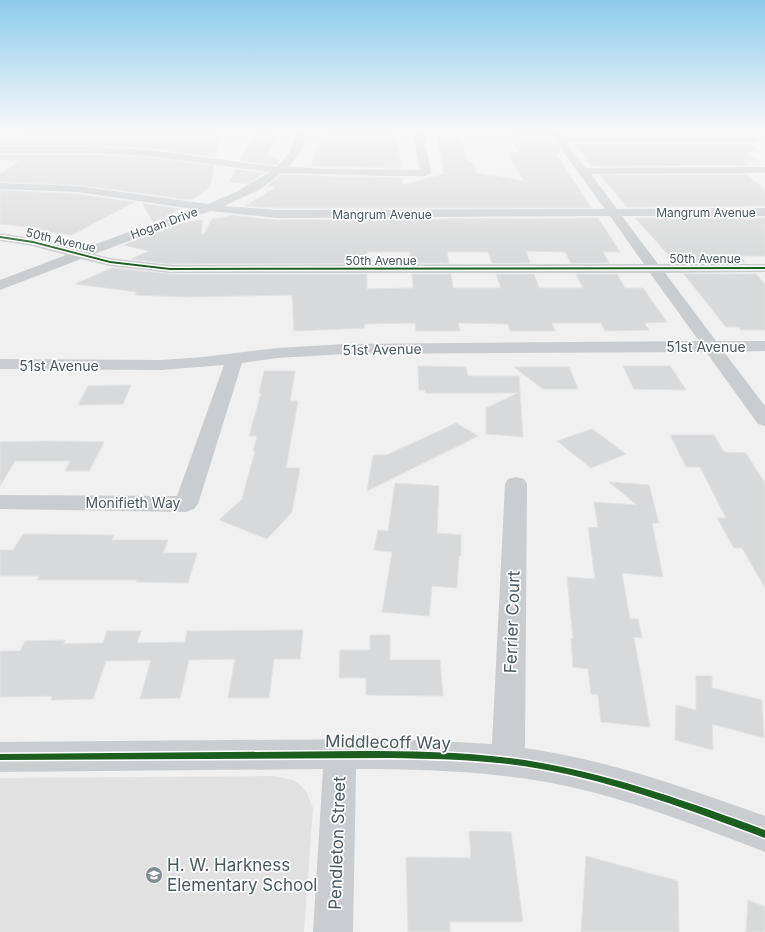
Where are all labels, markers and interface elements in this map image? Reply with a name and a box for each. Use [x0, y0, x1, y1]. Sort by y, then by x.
street label: Hogan Drive [128, 204, 200, 242]
street label: Mangrum Avenue [656, 205, 756, 220]
street label: Mangrum Avenue [332, 207, 432, 222]
street label: 50th Avenue [24, 225, 98, 255]
street label: 50th Avenue [669, 251, 741, 266]
street label: 50th Avenue [345, 253, 417, 268]
street label: 51st Avenue [666, 338, 746, 355]
street label: 51st Avenue [342, 340, 422, 358]
street label: 51st Avenue [19, 357, 99, 374]
street label: Monifieth Way [86, 494, 181, 511]
street label: Ferrier Court [500, 570, 524, 674]
street label: Middlecoff Way [325, 731, 451, 753]
street label: Pendleton Street [325, 775, 349, 910]
place label: H. W. Harkness Elementary School [167, 855, 317, 895]
school or university icon: H. W. Harkness Elementary School [144, 865, 164, 885]

